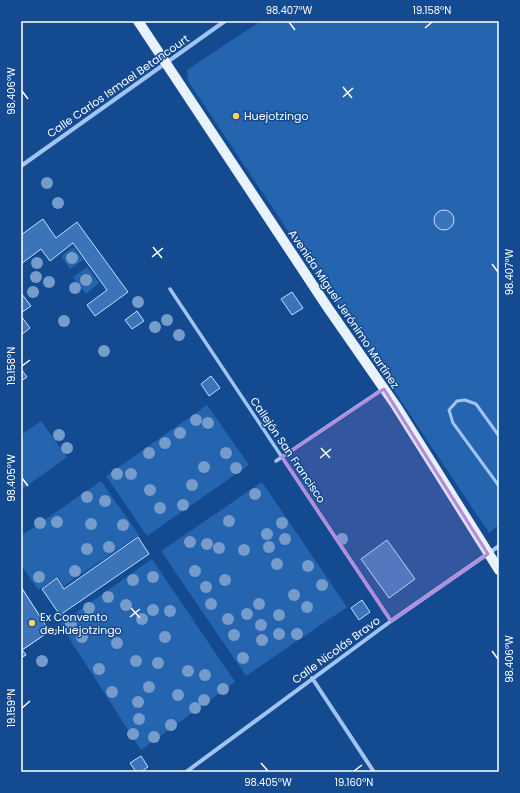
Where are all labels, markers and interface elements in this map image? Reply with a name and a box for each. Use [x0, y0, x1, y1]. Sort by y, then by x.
text: 98.407°W [266, 3, 313, 18]
text: 19.158°N [413, 3, 451, 18]
street label: Calle Carlos Ismael Betancourt [44, 31, 192, 141]
text: 98.406°W [4, 67, 19, 115]
place label: Huejotzingo [244, 108, 308, 124]
marker: Huejotzingo [231, 111, 241, 121]
street label: Avenida Miguel Jerónimo Martínez [285, 226, 403, 392]
text: 98.407°W [502, 248, 517, 295]
text: 19.158°N [4, 347, 19, 385]
street label: Callejón San Francisco [246, 394, 330, 506]
text: 98.405°W [4, 454, 19, 502]
place label: Ex Convento de Huejotzingo [40, 609, 122, 638]
street label: Calle Nicolás Bravo [289, 612, 383, 688]
marker: Ex Convento de Huejotzingo [27, 618, 37, 628]
text: 98.406°W [502, 635, 517, 683]
text: 19.159°N [4, 689, 19, 727]
text: 98.405°W [244, 775, 292, 790]
text: 19.160°N [335, 775, 373, 790]

